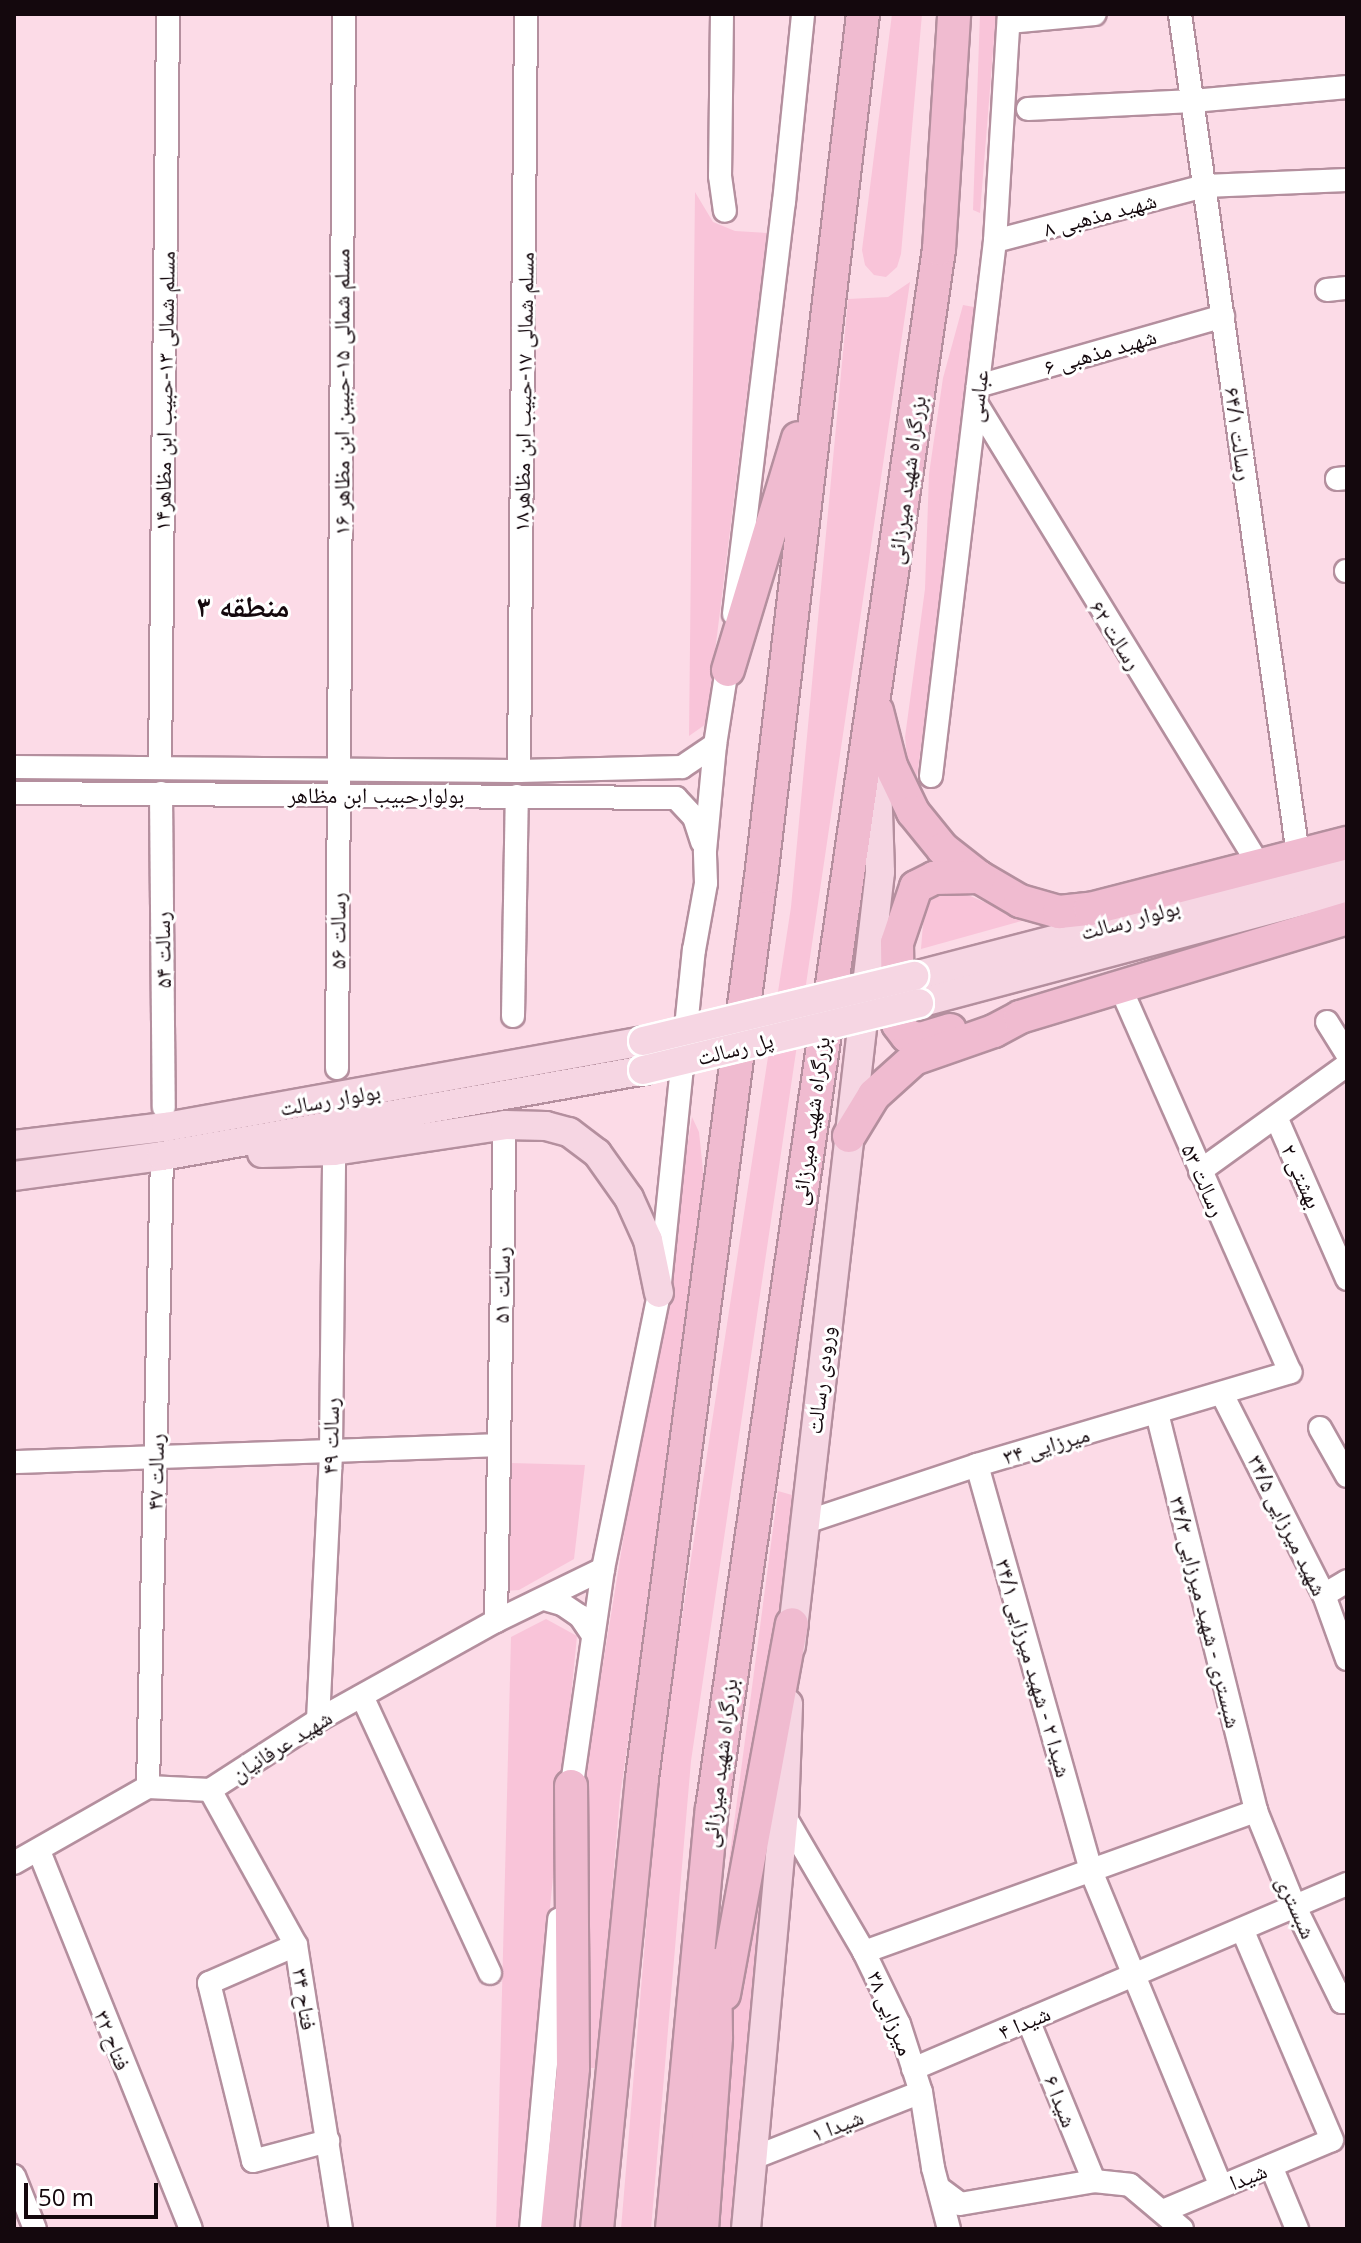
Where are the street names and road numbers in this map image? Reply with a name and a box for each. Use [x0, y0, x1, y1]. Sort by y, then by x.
street label: شهید مذهبی ۸ [1041, 186, 1159, 242]
street label: مسلم شمالی ۱۵-حبیبن ابن مظاهر ۱۶ [328, 249, 354, 535]
street label: مسلم شمالی ۱۳-حبیب ابن مظاهر۱۴ [148, 251, 180, 531]
street label: مسلم شمالی ۱۷-حبیب ابن مظاهر۱۸ [507, 252, 539, 532]
street label: شهید مذهبی ۶ [1041, 322, 1159, 380]
street label: عباسی [961, 368, 993, 424]
street label: رسالت ۶۴/۱ [1219, 385, 1259, 483]
street label: بزرگراه شهید میرزائی [881, 394, 931, 566]
street label: رسالت ۶۲ [1084, 596, 1148, 674]
street label: بولوارحبیب ابن مظاهر [288, 782, 464, 808]
street label: رسالت ۵۶ [324, 893, 350, 969]
street label: بولوار رسالت [1077, 893, 1183, 945]
street label: رسالت ۵۴ [148, 911, 176, 989]
street label: پل رسالت [694, 1026, 776, 1070]
street label: بزرگراه شهید میرزائی [785, 1035, 835, 1207]
street label: بولوار رسالت [278, 1077, 382, 1121]
street label: رسالت ۵۳ [1176, 1140, 1232, 1220]
street label: بهشتی ۲ [1276, 1140, 1328, 1212]
street label: رسالت ۵۱ [487, 1246, 515, 1324]
street label: ورودی رسالت [800, 1324, 840, 1436]
street label: رسالت ۴۹ [316, 1397, 344, 1475]
street label: میرزایی ۳۴ [1000, 1420, 1092, 1470]
street label: رسالت ۴۷ [141, 1433, 169, 1511]
street label: شهید میرزایی ۳۴/۵ [1242, 1450, 1334, 1600]
street label: شبستری - شهید میرزایی ۳۴/۳ [1164, 1493, 1248, 1731]
street label: شیدا ۲ - شهید میرزایی ۳۴/۱ [990, 1556, 1078, 1780]
street label: بزرگراه شهید میرزائی [696, 1677, 742, 1849]
street label: شهید عرفانیان [226, 1704, 336, 1786]
street label: شبستری [1272, 1872, 1322, 1942]
street label: فتاح ۳۴ [287, 1966, 323, 2032]
street label: میرزایی ۳۸ [862, 1967, 920, 2059]
street label: شیدا ۴ [994, 1999, 1054, 2045]
street label: فتاح ۳۲ [89, 2006, 137, 2074]
street label: شیدا ۶ [1039, 2071, 1083, 2131]
street label: شیدا ۱ [807, 2103, 867, 2147]
street label: شیدا [1225, 2157, 1271, 2195]

